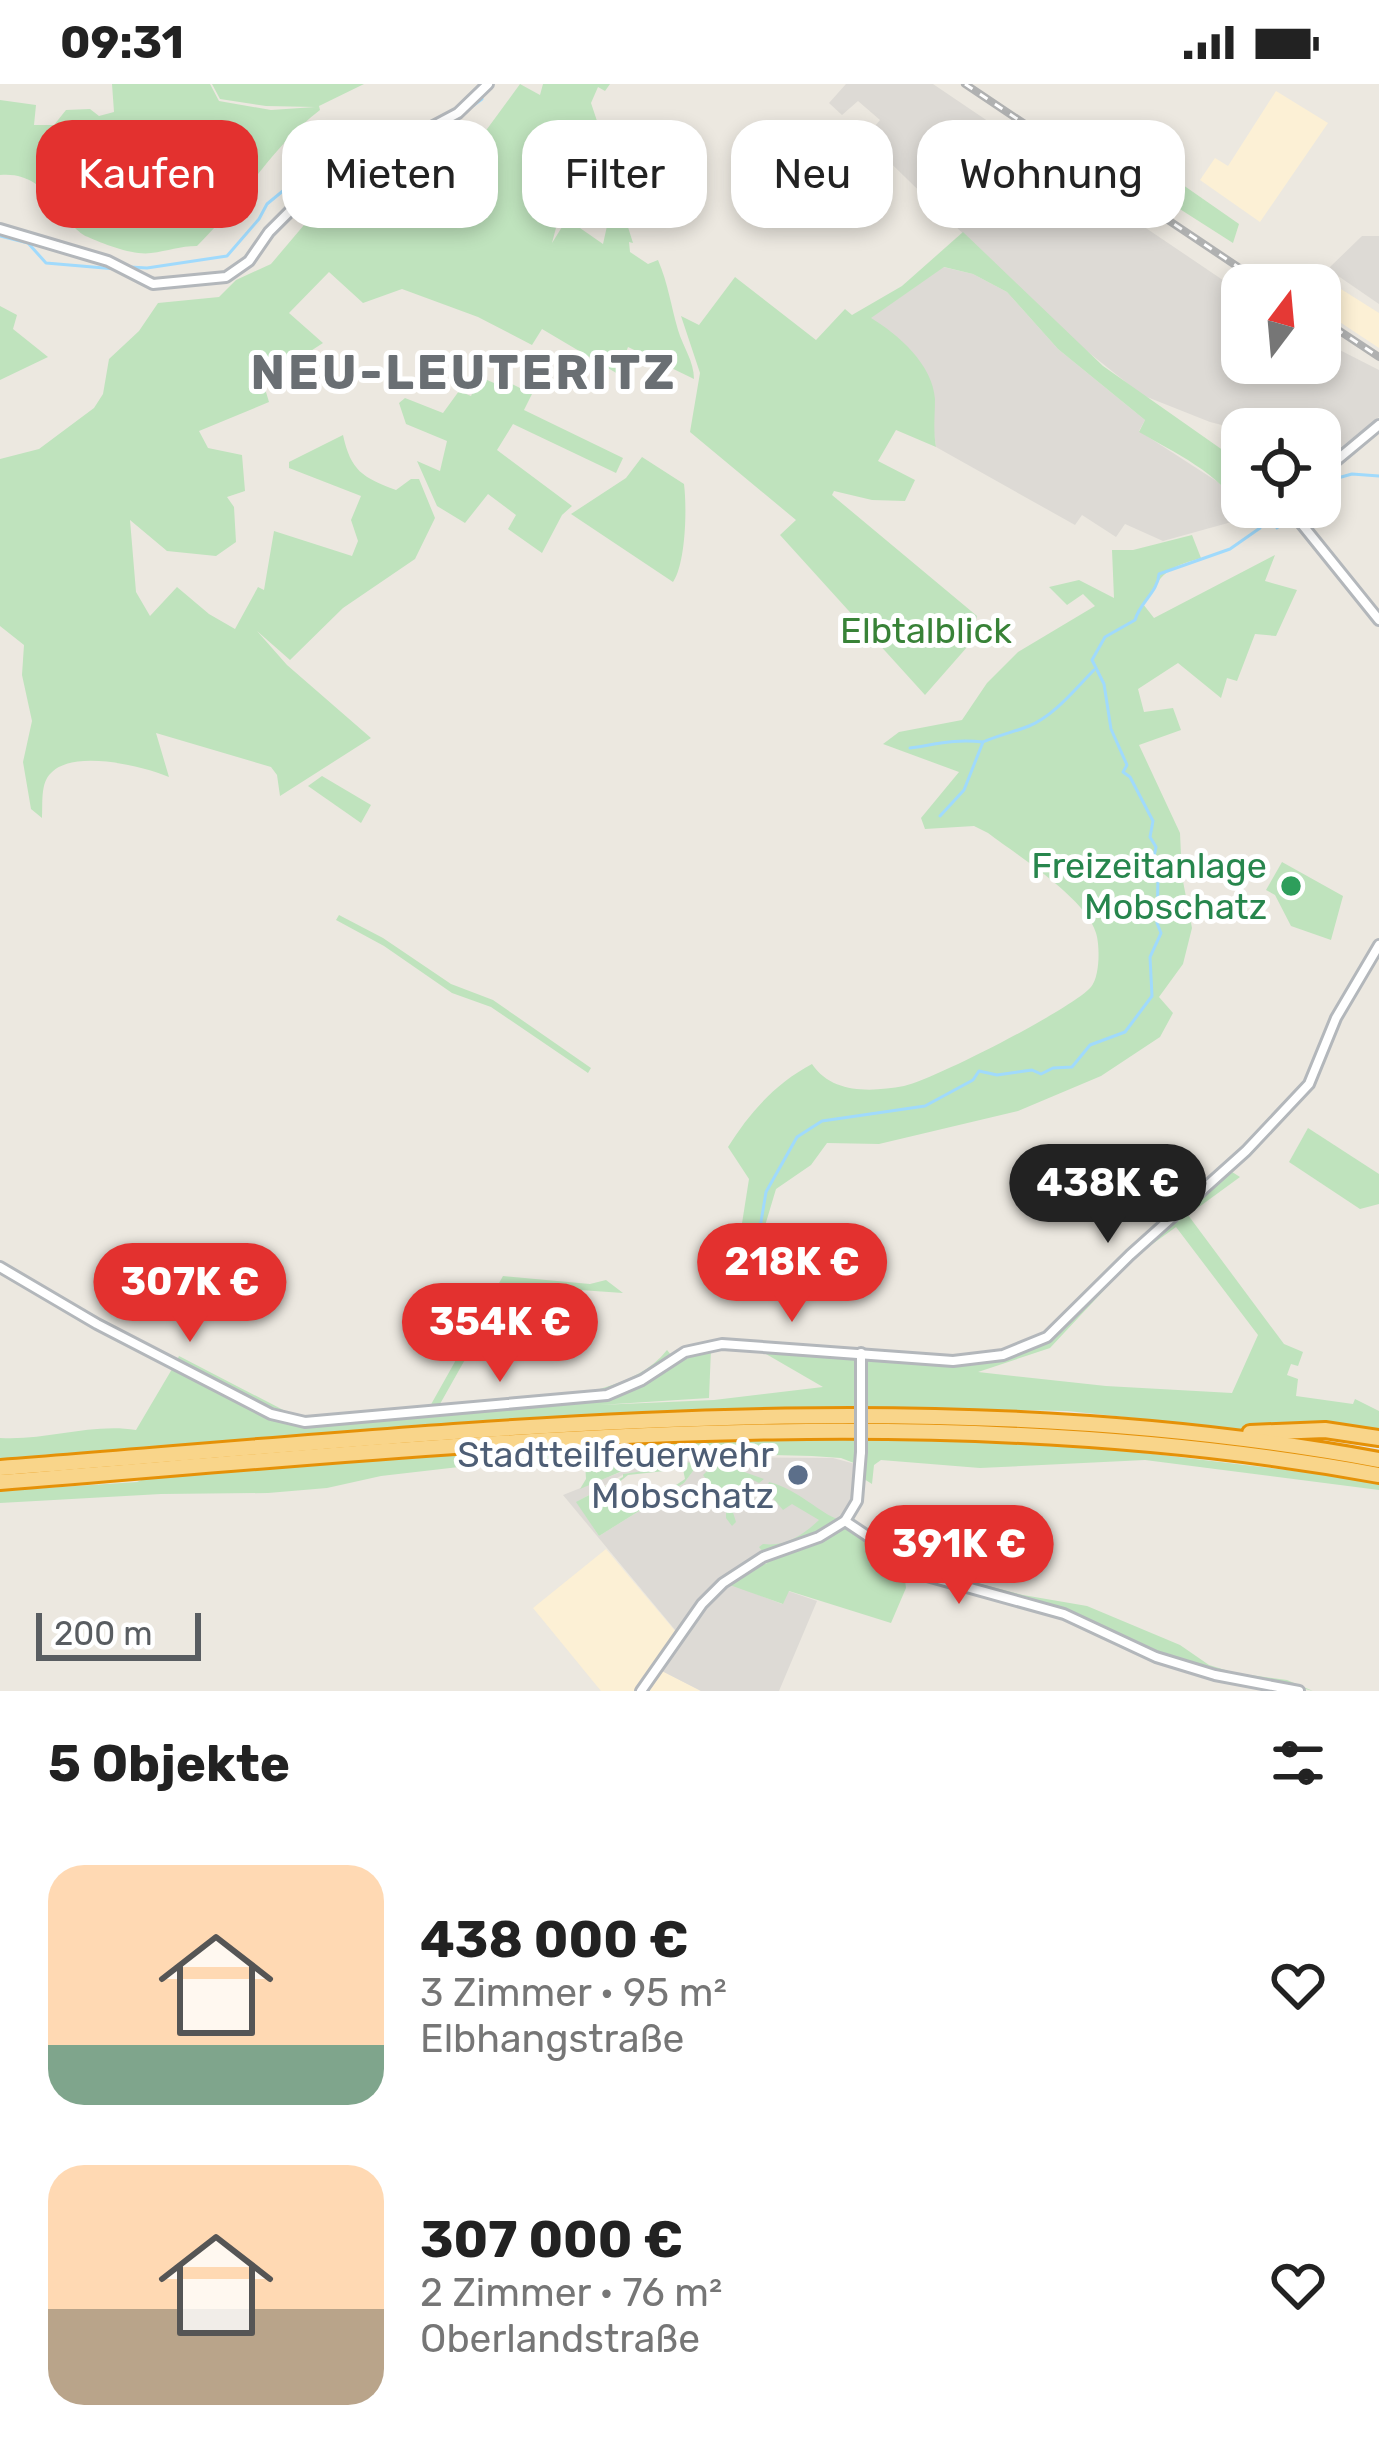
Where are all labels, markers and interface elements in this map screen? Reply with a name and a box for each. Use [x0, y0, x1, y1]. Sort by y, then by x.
text: 09:31 [60, 16, 184, 69]
chip: Kaufen [36, 120, 258, 228]
chip: Mieten [282, 120, 498, 228]
chip: Filter [522, 120, 707, 228]
chip: Neu [731, 120, 893, 228]
chip: Wohnung [917, 120, 1185, 228]
north arrow [1221, 264, 1341, 384]
map controls [1221, 264, 1341, 528]
district label: NEU-LEUTERITZ [251, 344, 677, 401]
button: locate [1221, 408, 1341, 528]
park label: Elbtalblick [840, 609, 1012, 652]
place label: Freizeitanlage Mobschatz [1031, 844, 1267, 928]
marker: Freizeitanlage Mobschatz [1278, 873, 1304, 899]
pin: 438K € [1010, 1144, 1206, 1246]
text: 438K € [1036, 1160, 1180, 1206]
pin: 218K € [694, 1223, 890, 1325]
text: 218K € [724, 1239, 860, 1285]
pin: 307K € [92, 1243, 288, 1345]
text: 307K € [120, 1259, 260, 1305]
pin: 354K € [402, 1283, 598, 1385]
text: 354K € [429, 1299, 571, 1345]
place label: Stadtteilfeuerwehr Mobschatz [457, 1433, 774, 1517]
marker: Stadtteilfeuerwehr Mobschatz [785, 1462, 811, 1488]
pin: 391K € [861, 1505, 1057, 1607]
text: 391K € [892, 1521, 1026, 1567]
scale bar [36, 1607, 201, 1660]
text: 200 m [54, 1614, 153, 1653]
icon: filters [1265, 1730, 1331, 1796]
text: 5 Objekte [48, 1733, 290, 1794]
text: 438 000 € [420, 1909, 689, 1970]
icon: home [144, 1913, 288, 2057]
icon: heart [1265, 1952, 1331, 2018]
text: 3 Zimmer · 95 m² [420, 1970, 727, 2016]
text: Elbhangstraße [420, 2016, 684, 2062]
text: 307 000 € [420, 2209, 683, 2270]
icon: home [144, 2213, 288, 2357]
icon: heart [1265, 2252, 1331, 2318]
text: 2 Zimmer · 76 m² [420, 2270, 722, 2316]
text: Oberlandstraße [420, 2316, 700, 2362]

